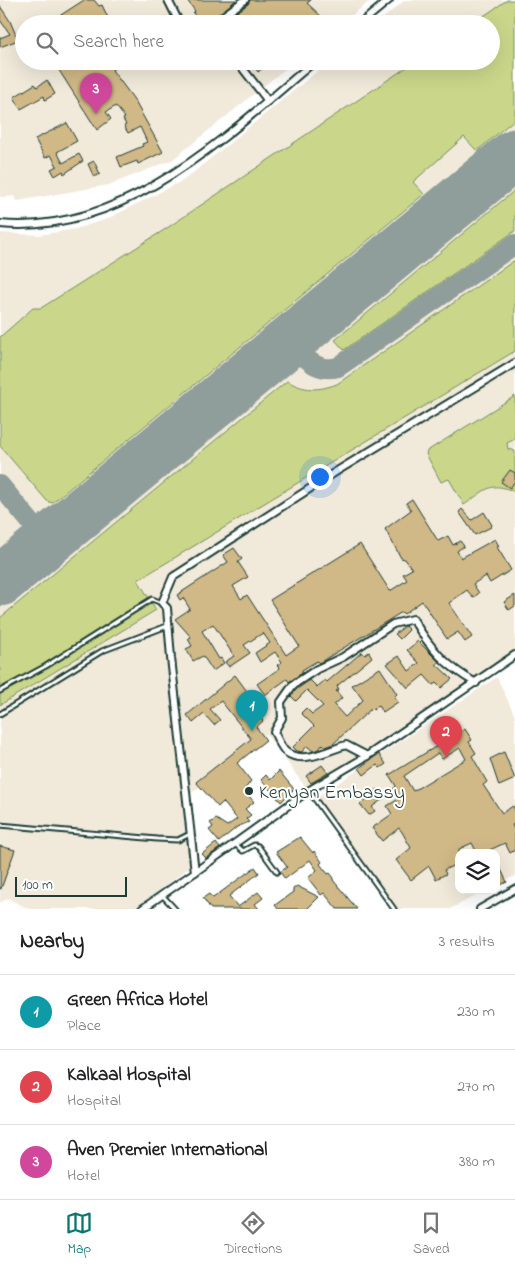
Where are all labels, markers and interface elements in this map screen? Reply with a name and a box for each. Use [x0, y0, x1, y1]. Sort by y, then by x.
search box [15, 15, 500, 70]
icon: search [33, 29, 61, 57]
text: Search here [73, 29, 164, 56]
pin: 3 [80, 73, 112, 114]
your location [307, 464, 333, 490]
pin: 1 [236, 690, 268, 731]
pin: 2 [430, 716, 462, 757]
place label: Kenyan Embassy [259, 779, 405, 808]
marker: Kenyan Embassy [243, 785, 255, 797]
map controls [455, 849, 500, 894]
button: layers [455, 849, 500, 894]
scale bar [15, 874, 128, 897]
text: 100 m [22, 875, 53, 896]
text: Nearby [20, 927, 84, 957]
text: 3 results [439, 930, 495, 954]
text: Green Africa Hotel [67, 987, 208, 1014]
text: 1 [33, 1000, 39, 1024]
text: 230 m [457, 1000, 495, 1024]
text: Place [67, 1014, 101, 1038]
text: Kalkaal Hospital [67, 1062, 191, 1089]
text: 2 [32, 1075, 40, 1099]
text: 270 m [457, 1075, 495, 1099]
text: Hospital [67, 1089, 121, 1113]
text: Aven Premier International [67, 1137, 268, 1164]
text: 3 [33, 1150, 39, 1174]
text: 380 m [459, 1150, 495, 1174]
text: Hotel [67, 1164, 100, 1188]
tab: Map [65, 1209, 93, 1260]
tab: Directions [224, 1209, 282, 1260]
tab: Saved [413, 1209, 450, 1260]

